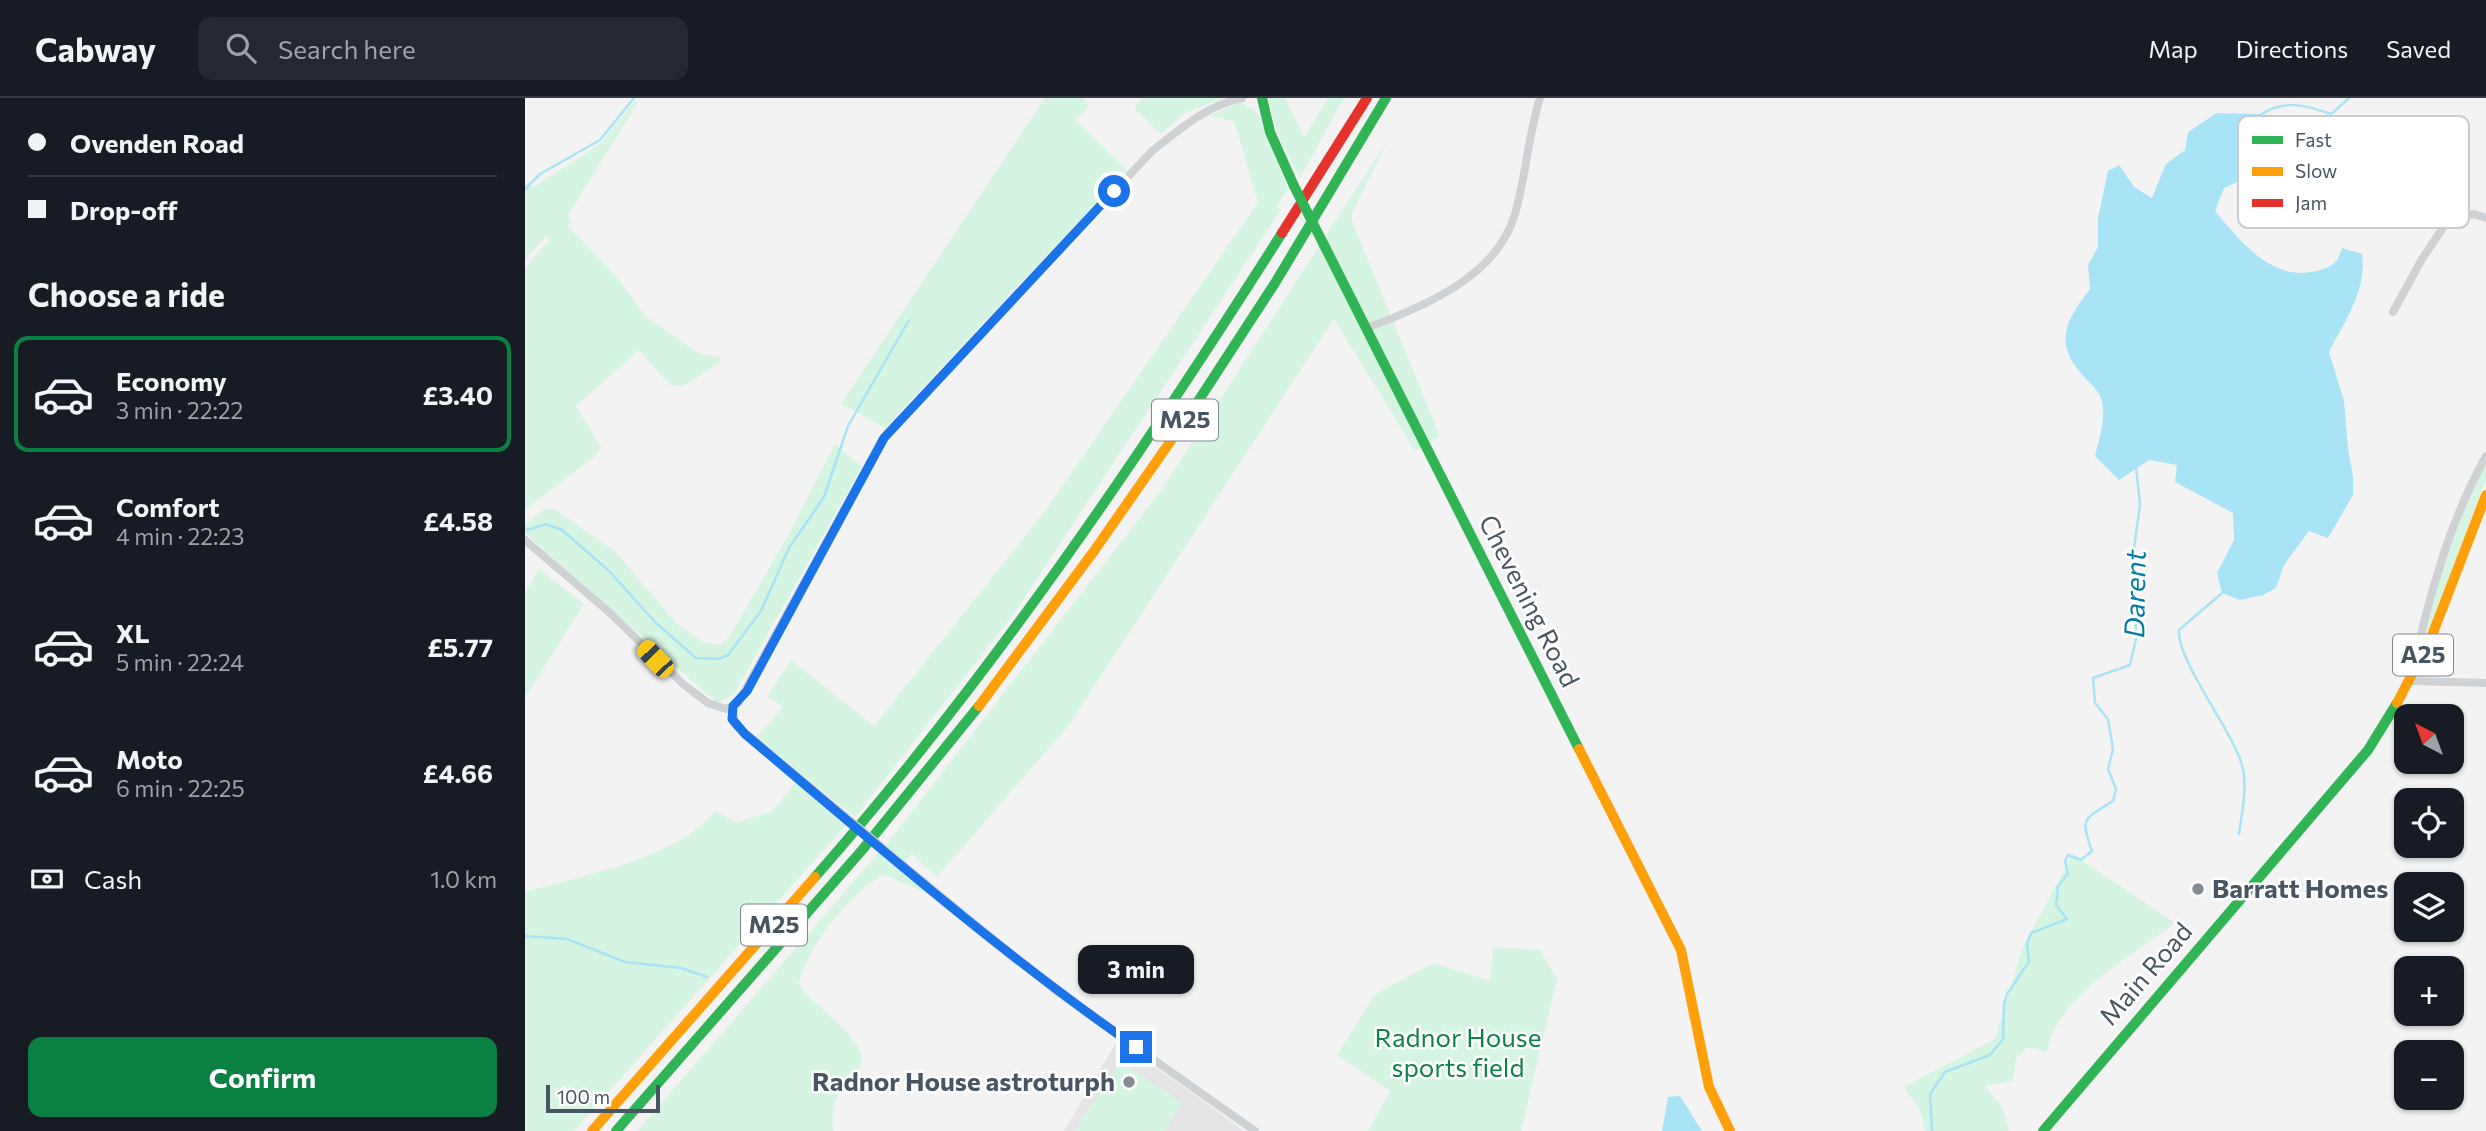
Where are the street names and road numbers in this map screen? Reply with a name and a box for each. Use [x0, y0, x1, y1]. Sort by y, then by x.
road number: M25 [1152, 400, 1218, 440]
street label: Chevening Road [1474, 509, 1587, 692]
road number: A25 [2393, 634, 2453, 676]
road number: M25 [741, 904, 807, 946]
street label: Main Road [2092, 915, 2198, 1031]

